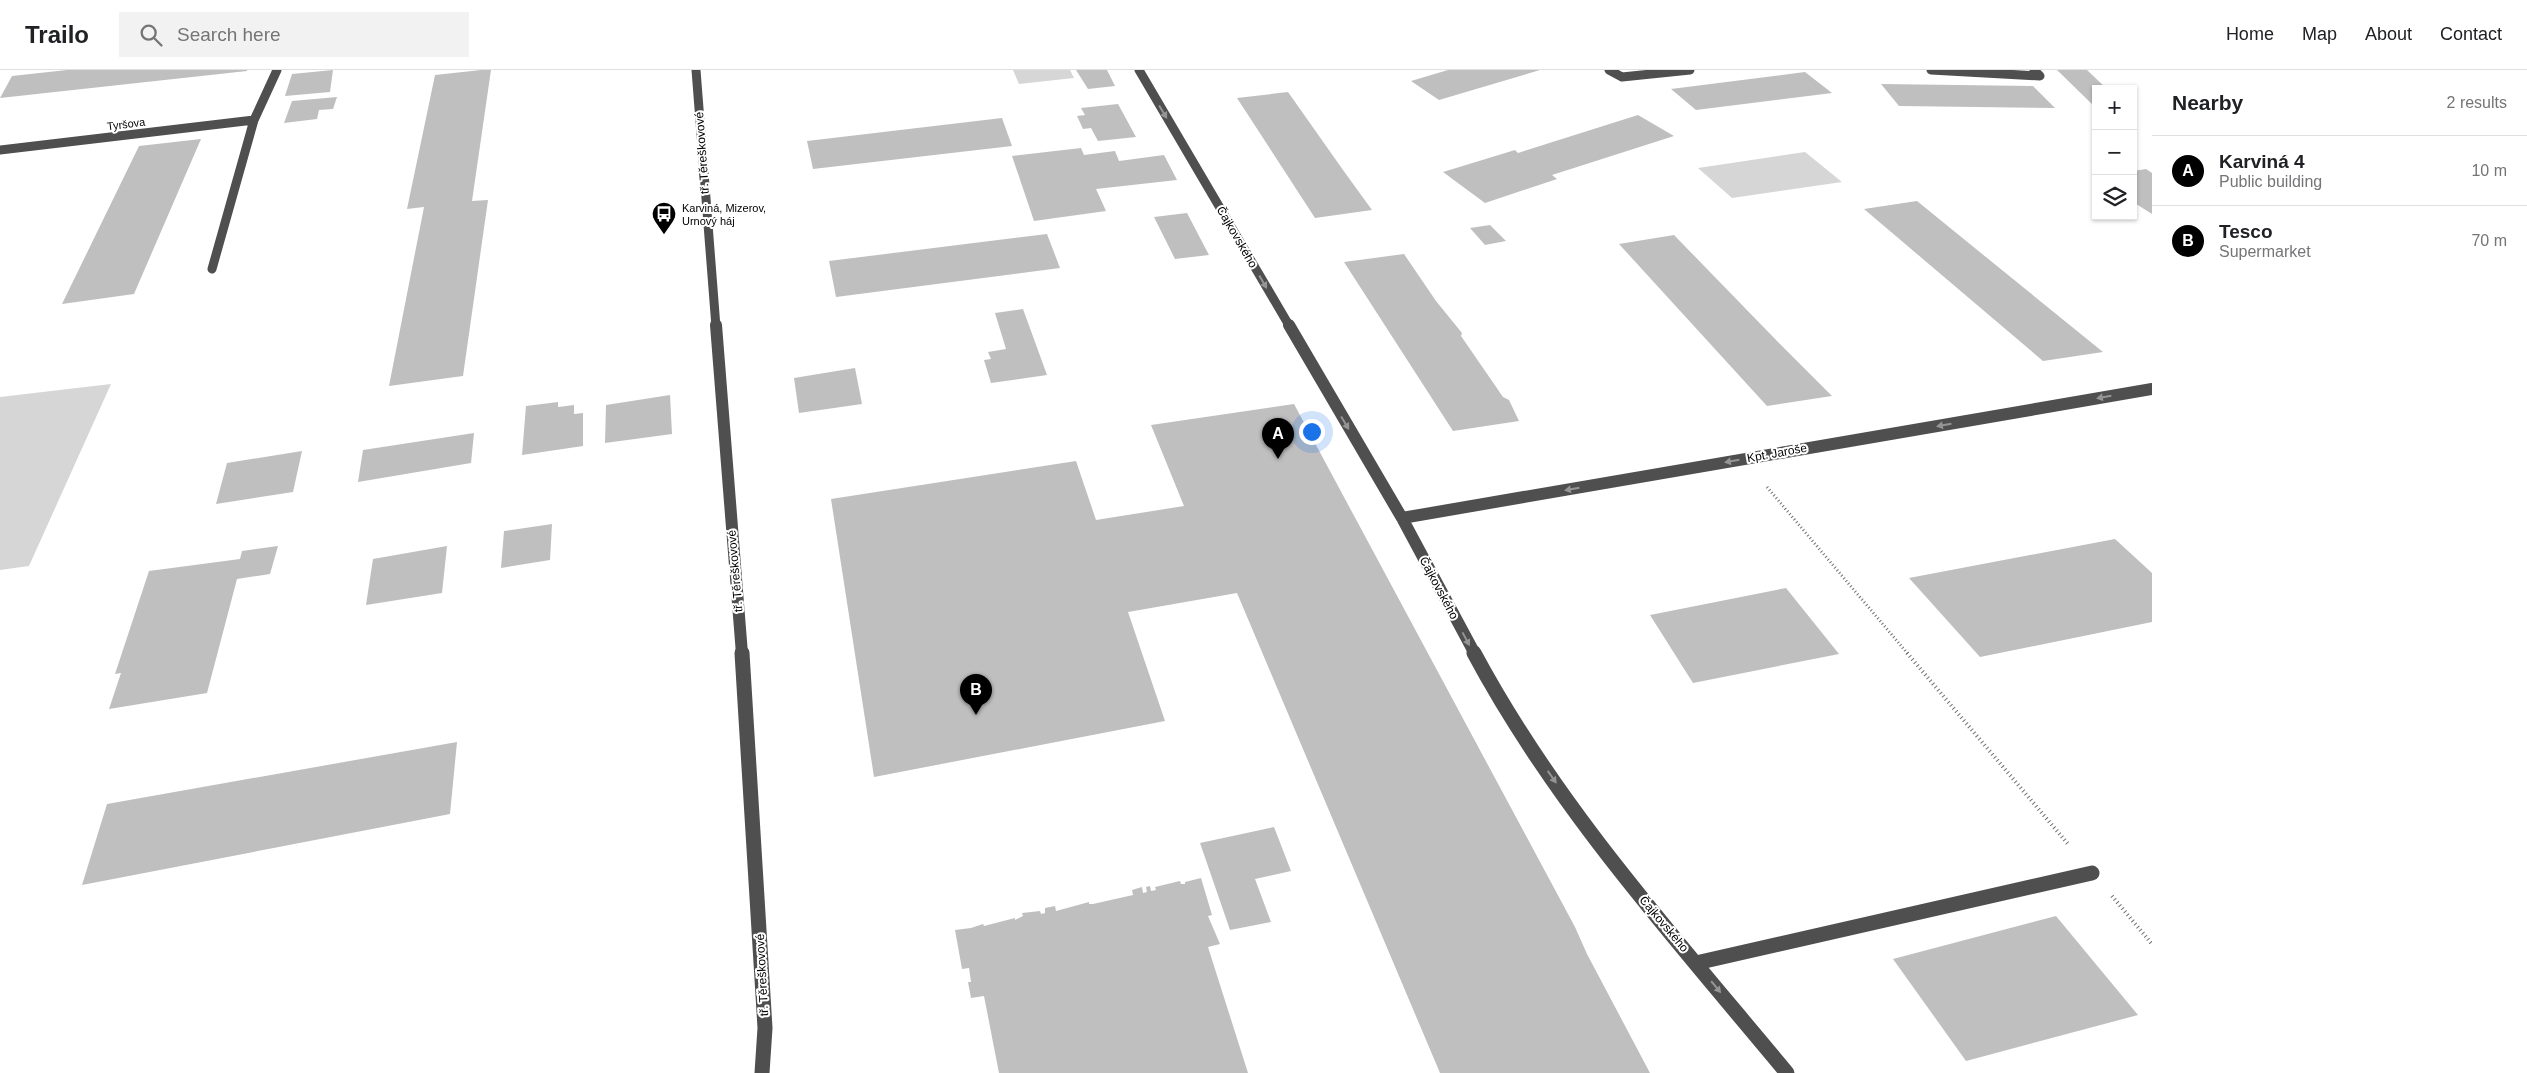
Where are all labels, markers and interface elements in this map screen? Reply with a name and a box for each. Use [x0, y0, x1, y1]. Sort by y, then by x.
search box [119, 12, 469, 57]
text: Trailo [25, 21, 89, 48]
icon: search [137, 21, 165, 49]
text: Search here [177, 24, 281, 45]
text: Home [2226, 24, 2274, 44]
text: Map [2302, 24, 2337, 44]
text: About [2365, 24, 2412, 44]
text: Contact [2440, 24, 2502, 44]
map controls [2092, 85, 2137, 220]
button: + [2092, 85, 2137, 130]
text: Nearby [2172, 91, 2243, 114]
text: 2 results [2447, 94, 2507, 111]
one-way arrow [1159, 105, 1168, 118]
street label: tř. Těreškovové [692, 111, 712, 195]
street label: Tyršova [106, 116, 147, 132]
button: − [2092, 130, 2137, 175]
text: Karviná 4 [2219, 151, 2305, 172]
text: A [2182, 162, 2194, 179]
text: 10 m [2471, 162, 2507, 179]
text: Public building [2219, 173, 2322, 190]
button: layers [2092, 175, 2137, 220]
bus stop icon: Karviná, Mizerov, Urnový háj [651, 201, 677, 235]
place label: Karviná, Mizerov, Urnový háj [682, 202, 766, 227]
street label: Čajkovského [1214, 203, 1261, 271]
text: Tesco [2219, 221, 2273, 242]
text: B [2182, 232, 2194, 249]
text: 70 m [2471, 232, 2507, 249]
text: Supermarket [2219, 243, 2311, 260]
one-way arrow [1259, 276, 1268, 289]
one-way arrow [2096, 394, 2112, 402]
one-way arrow [1341, 416, 1350, 429]
pin: A [1262, 418, 1294, 459]
your location [1299, 419, 1325, 445]
one-way arrow [1935, 421, 1951, 429]
street label: Kpt. Jaroše [1746, 441, 1808, 465]
one-way arrow [1724, 458, 1740, 466]
one-way arrow [1563, 486, 1579, 494]
street label: tř. Těreškovové [724, 529, 746, 613]
street label: Čajkovského [1417, 554, 1462, 622]
one-way arrow [1462, 632, 1471, 645]
pin: B [960, 674, 992, 715]
one-way arrow [1547, 770, 1557, 783]
street label: Čajkovského [1637, 893, 1692, 955]
street label: tř. Těreškovové [753, 933, 771, 1017]
one-way arrow [1711, 981, 1722, 994]

